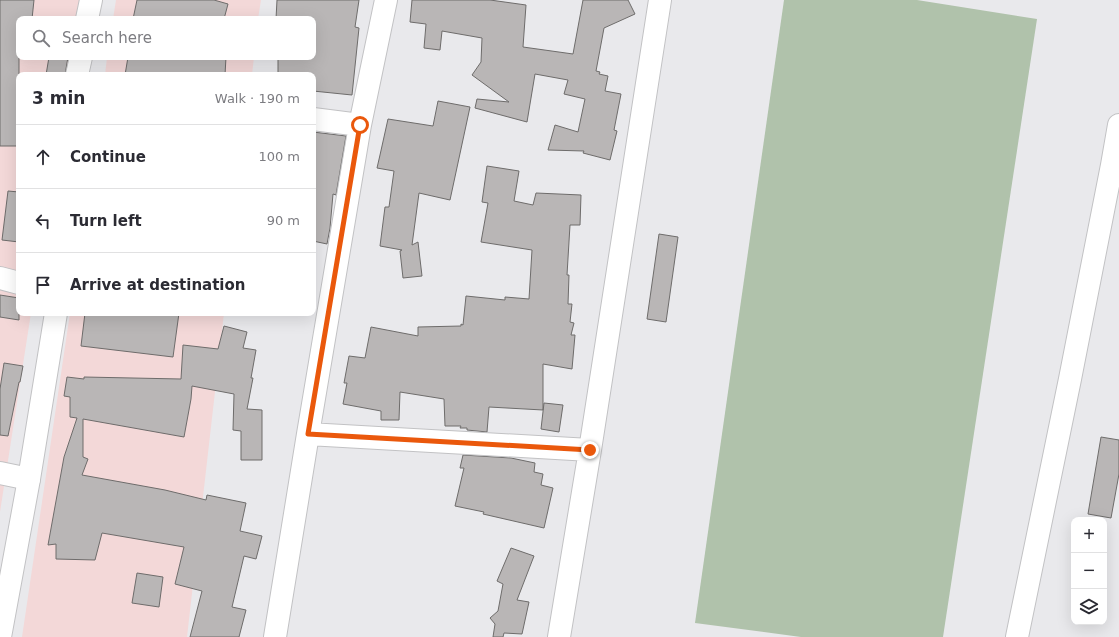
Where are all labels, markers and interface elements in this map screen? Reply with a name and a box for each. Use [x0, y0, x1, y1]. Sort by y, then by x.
search box [16, 16, 316, 60]
icon: search [30, 27, 52, 49]
text: Search here [62, 29, 152, 47]
text: 3 min [32, 88, 85, 108]
text: Walk · 190 m [215, 91, 300, 106]
route start [351, 116, 369, 134]
icon: ahead [32, 146, 54, 168]
text: Continue [70, 148, 146, 166]
text: 100 m [258, 149, 300, 164]
icon: left [32, 210, 54, 232]
text: Turn left [70, 212, 142, 230]
text: 90 m [267, 213, 300, 228]
icon: arrive [32, 274, 54, 296]
text: Arrive at destination [70, 276, 245, 294]
route end [581, 441, 599, 459]
map controls [1071, 517, 1107, 625]
button: + [1071, 517, 1107, 553]
button: − [1071, 553, 1107, 589]
button: layers [1071, 589, 1107, 625]

